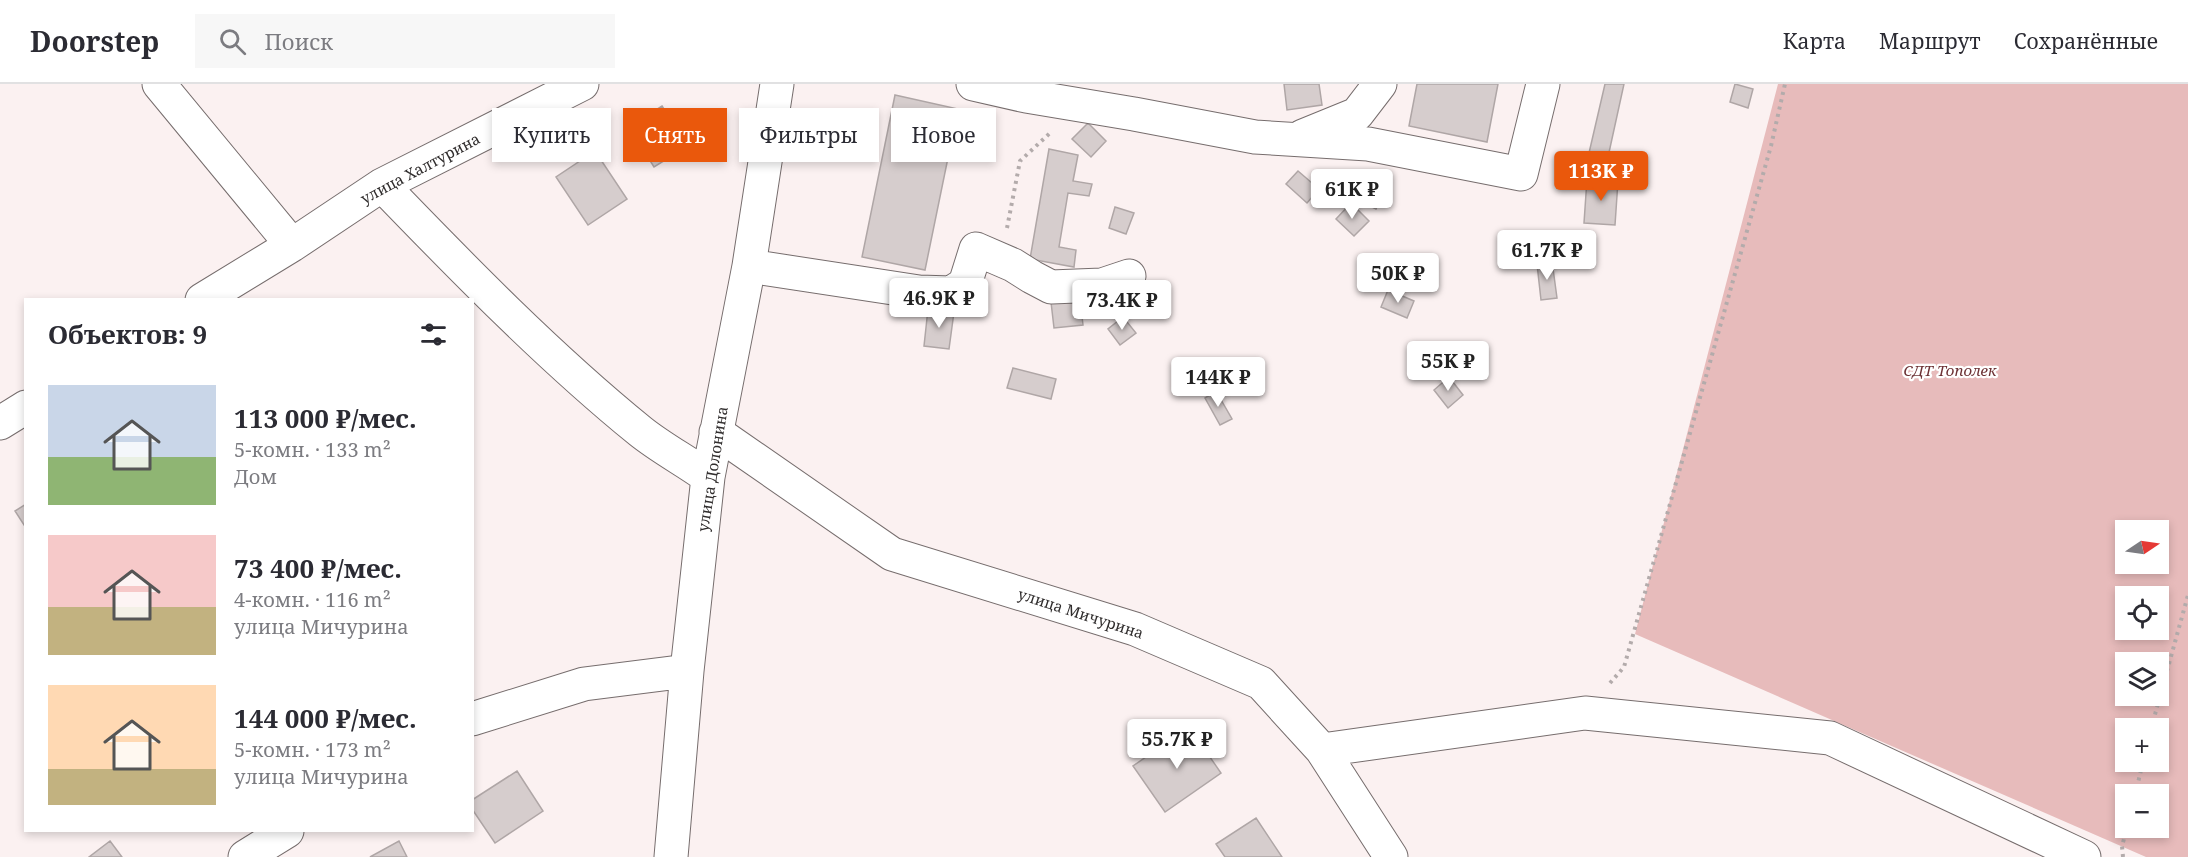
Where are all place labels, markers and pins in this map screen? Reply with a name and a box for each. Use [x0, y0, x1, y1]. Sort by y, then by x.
pin: 113K ₽ [1552, 151, 1650, 202]
pin: 61K ₽ [1310, 169, 1394, 220]
pin: 61.7K ₽ [1492, 230, 1602, 281]
pin: 50K ₽ [1356, 253, 1440, 304]
pin: 46.9K ₽ [884, 278, 994, 329]
pin: 73.4K ₽ [1067, 280, 1177, 331]
pin: 55K ₽ [1406, 341, 1490, 392]
pin: 144K ₽ [1169, 357, 1267, 408]
pin: 55.7K ₽ [1122, 719, 1232, 770]

